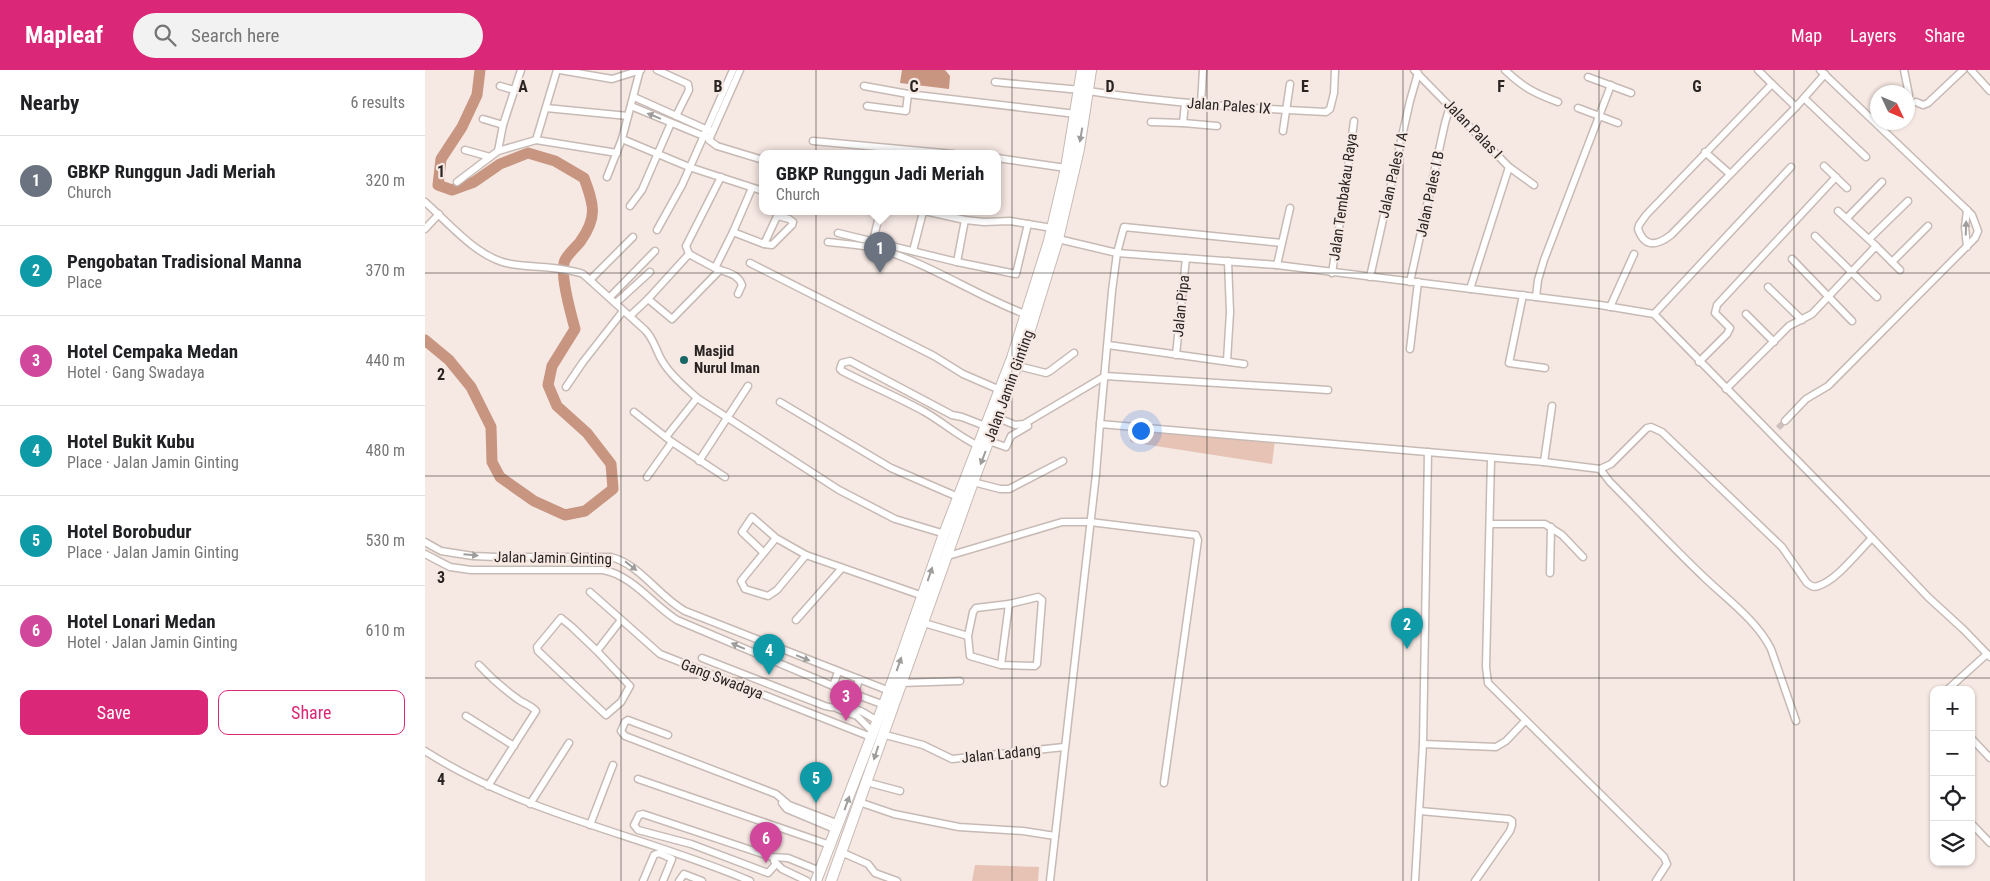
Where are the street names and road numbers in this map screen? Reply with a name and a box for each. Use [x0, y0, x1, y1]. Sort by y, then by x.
street label: Jalan Pales IX [1186, 94, 1272, 118]
street label: Jalan Palas I [1440, 95, 1506, 163]
street label: Jalan Pales I A [1374, 130, 1412, 220]
street label: Jalan Tembakau Raya [1325, 132, 1361, 262]
street label: Jalan Pales I B [1412, 149, 1448, 239]
street label: Jalan Pipa [1169, 274, 1193, 338]
street label: Jalan Jamin Ginting [980, 328, 1038, 444]
street label: Jalan Jamin Ginting [494, 548, 612, 568]
street label: Gang Swadaya [678, 655, 766, 703]
street label: Jalan Ladang [961, 741, 1041, 767]

